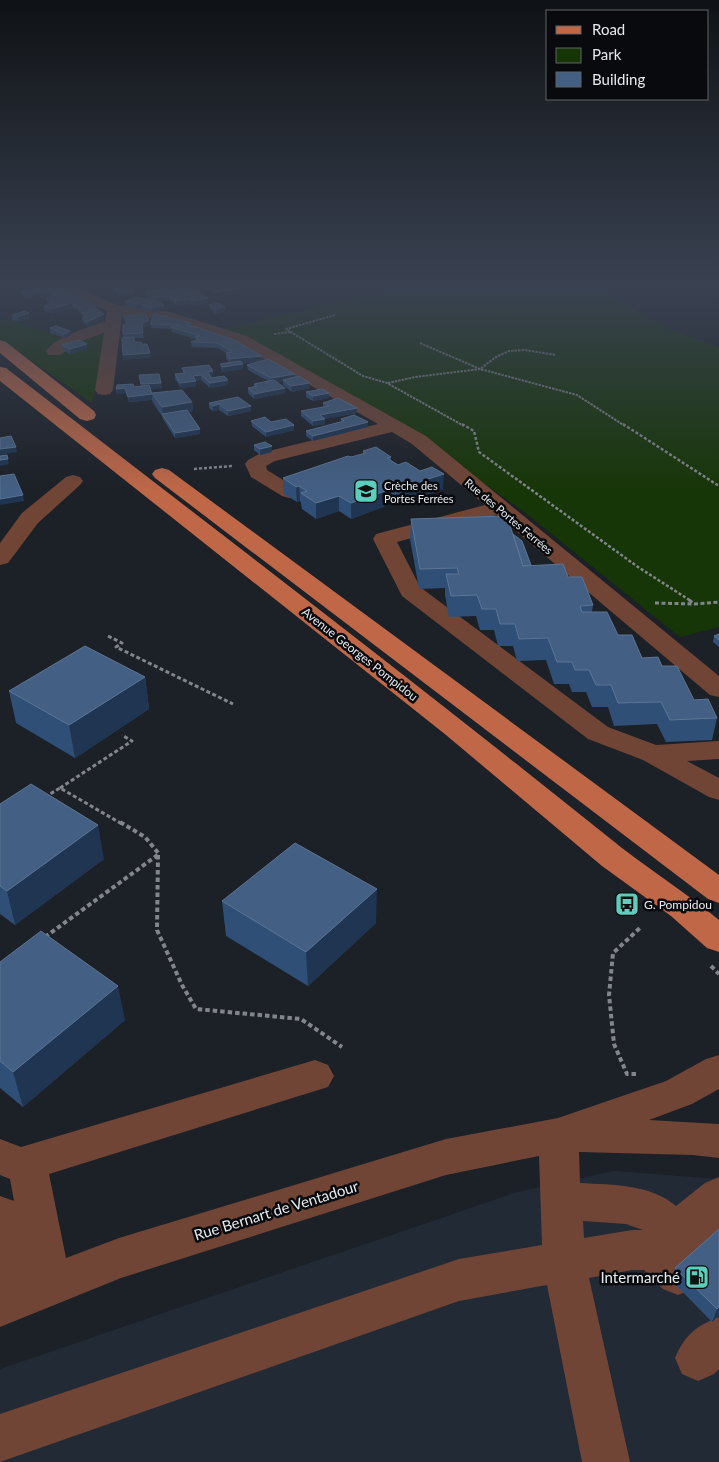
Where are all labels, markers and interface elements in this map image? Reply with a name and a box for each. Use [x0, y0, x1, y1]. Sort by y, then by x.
legend [546, 10, 709, 100]
text: Road [592, 20, 625, 38]
text: Park [592, 45, 622, 63]
text: Building [592, 70, 645, 88]
street label: Rue des Portes Ferrées [462, 475, 556, 557]
school or university icon: Crèche des Portes Ferrées [353, 478, 379, 504]
place label: Crèche des Portes Ferrées [384, 479, 454, 505]
street label: Avenue Georges Pompidou [299, 604, 421, 704]
bus stop icon: G. Pompidou [614, 891, 640, 917]
place label: G. Pompidou [644, 897, 712, 912]
street label: Rue Bernart de Ventadour [192, 1176, 361, 1244]
fuel station icon: Intermarché [684, 1264, 710, 1290]
place label: Intermarché [601, 1268, 680, 1286]

